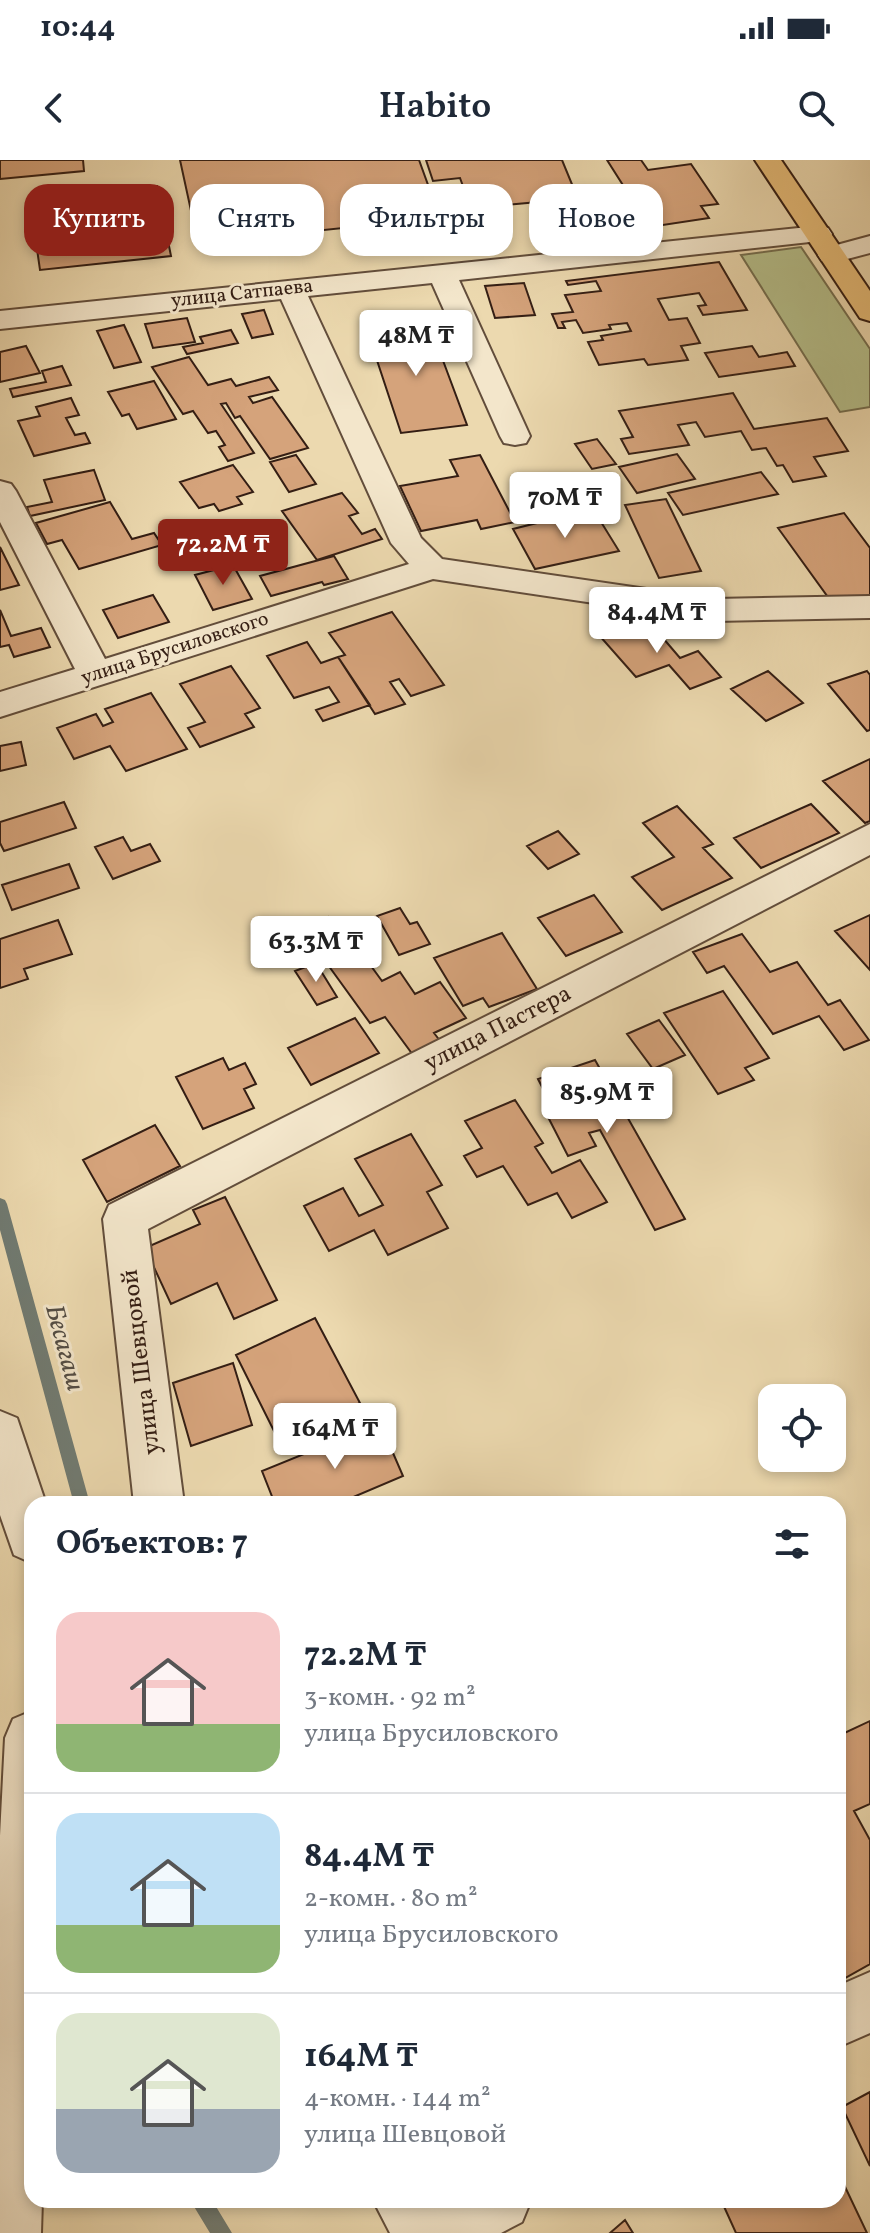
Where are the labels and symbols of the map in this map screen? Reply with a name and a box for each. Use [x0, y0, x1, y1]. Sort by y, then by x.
street label: улица Сатпаева [169, 273, 315, 315]
pin: 48M ₸ [360, 310, 472, 378]
pin: 70M ₸ [509, 472, 621, 540]
pin: 72.2M ₸ [149, 519, 297, 587]
pin: 84.4M ₸ [583, 587, 731, 655]
street label: улица Брусиловского [78, 605, 272, 693]
pin: 63.3M ₸ [242, 916, 390, 984]
street label: улица Пастера [418, 977, 578, 1081]
pin: 85.9M ₸ [533, 1067, 681, 1135]
street label: улица Шевцовой [114, 1267, 170, 1457]
water label: Бесагаш [35, 1301, 93, 1395]
pin: 164M ₸ [270, 1403, 400, 1471]

